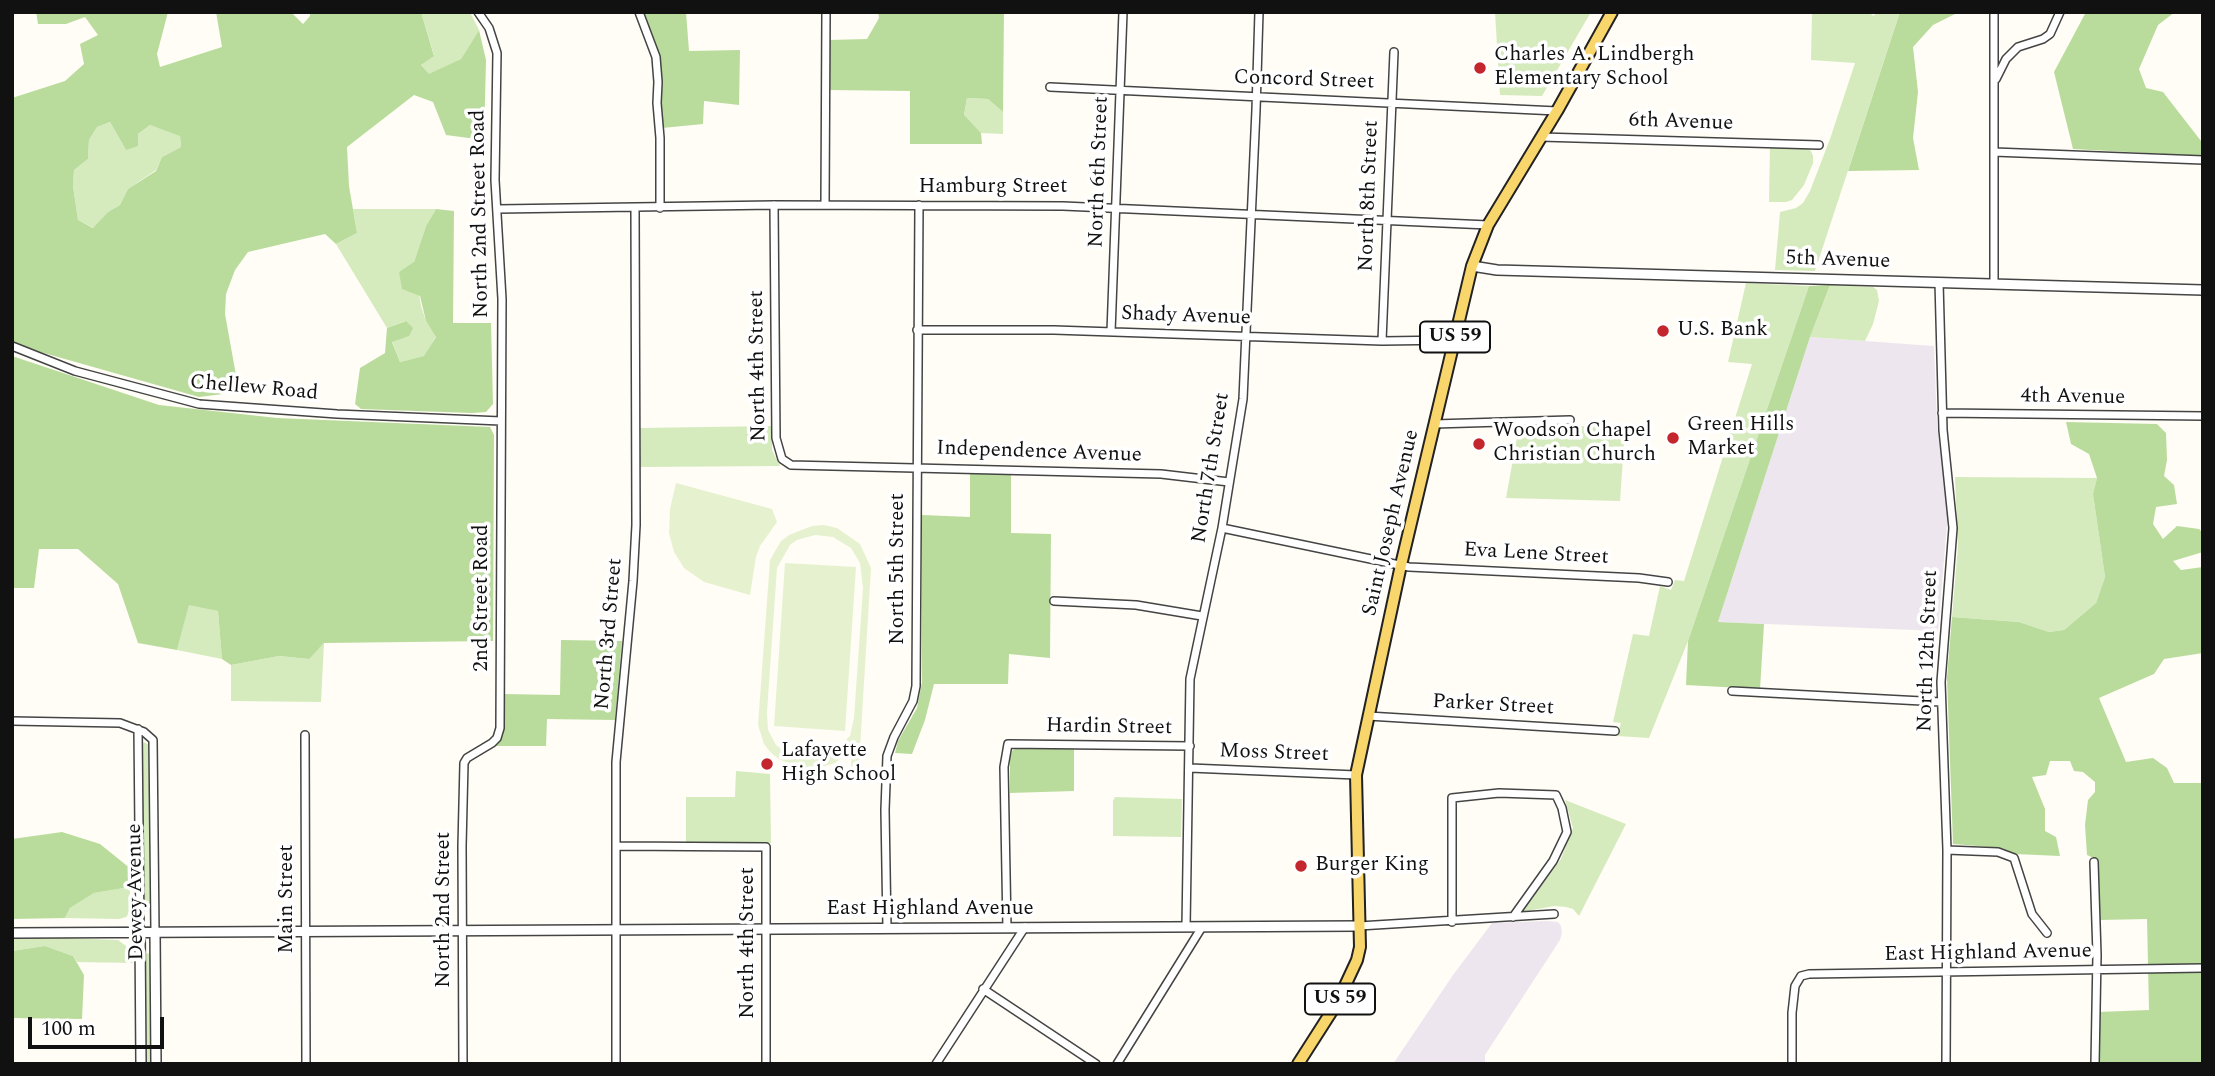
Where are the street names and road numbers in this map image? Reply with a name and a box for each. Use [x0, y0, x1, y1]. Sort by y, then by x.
street label: Concord Street [1233, 66, 1375, 96]
street label: North 6th Street [1085, 96, 1115, 248]
street label: North 2nd Street Road [467, 109, 495, 319]
street label: 6th Avenue [1628, 109, 1734, 137]
street label: North 8th Street [1355, 120, 1385, 272]
street label: Hamburg Street [919, 175, 1067, 201]
street label: 5th Avenue [1785, 247, 1891, 275]
street label: North 4th Street [745, 290, 773, 442]
street label: Shady Avenue [1121, 302, 1251, 332]
road number: US 59 [1420, 322, 1490, 352]
street label: Chellew Road [189, 371, 319, 407]
street label: 4th Avenue [2020, 384, 2126, 412]
street label: North 7th Street [1188, 391, 1236, 545]
street label: Saint Joseph Avenue [1358, 427, 1426, 619]
street label: Independence Avenue [936, 437, 1142, 469]
street label: North 5th Street [886, 493, 912, 645]
street label: 2nd Street Road [470, 524, 496, 672]
street label: Eva Lene Street [1463, 539, 1609, 571]
street label: North 3rd Street [591, 557, 629, 711]
street label: North 12th Street [1914, 569, 1944, 733]
street label: Parker Street [1432, 690, 1554, 722]
street label: Hardin Street [1046, 714, 1172, 742]
street label: Moss Street [1219, 739, 1329, 769]
street label: Dewey Avenue [123, 823, 151, 961]
street label: North 2nd Street [432, 832, 458, 988]
street label: Main Street [275, 844, 301, 954]
street label: North 4th Street [736, 867, 762, 1019]
street label: East Highland Avenue [826, 897, 1034, 923]
street label: East Highland Avenue [1884, 940, 2092, 968]
road number: US 59 [1305, 984, 1375, 1015]

